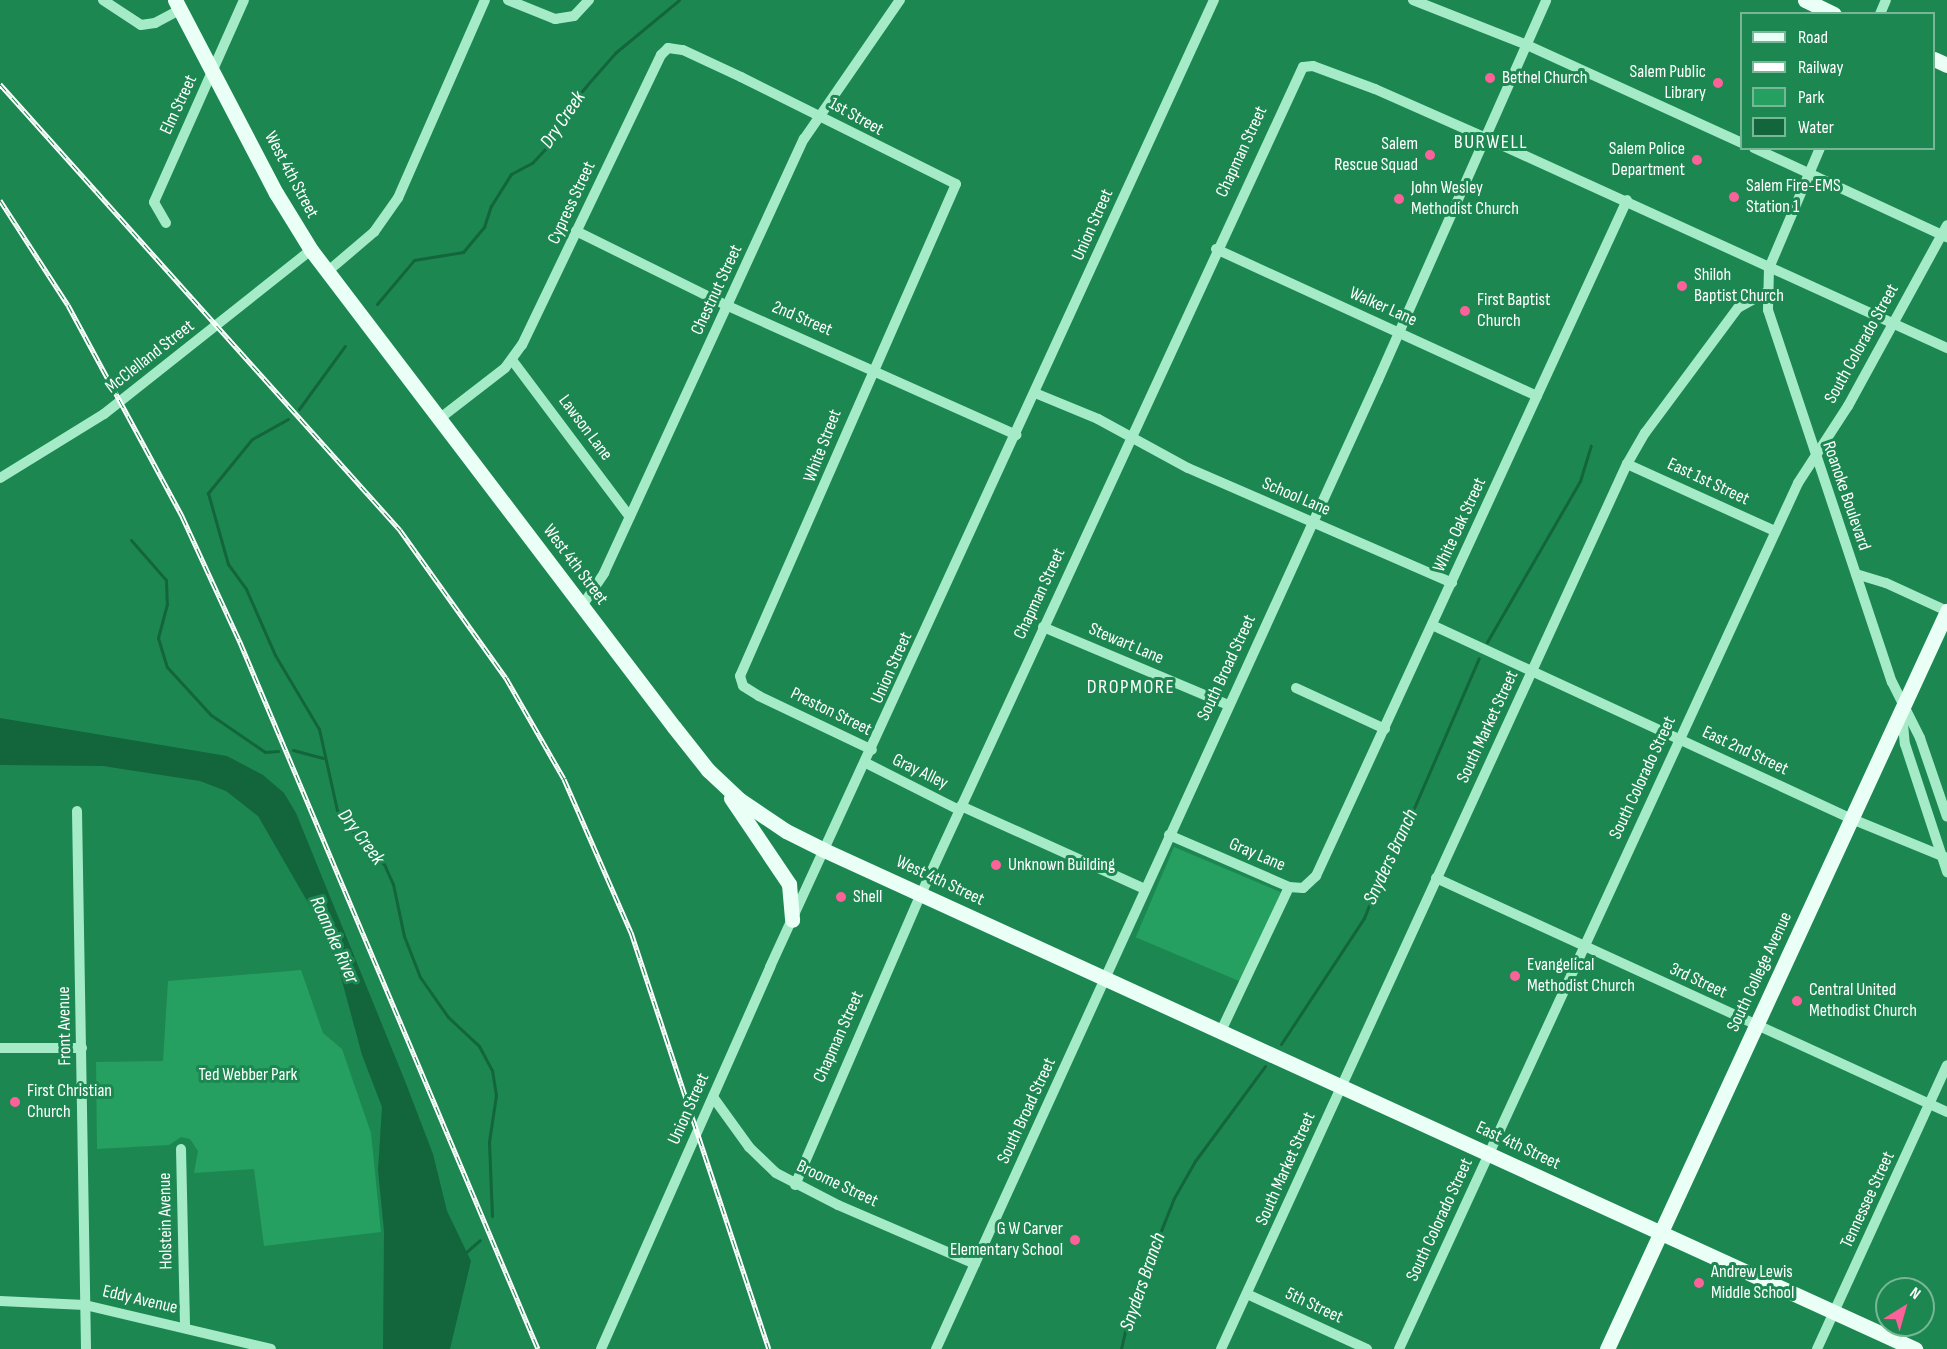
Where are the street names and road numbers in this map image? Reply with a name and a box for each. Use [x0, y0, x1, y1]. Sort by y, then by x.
street label: Elm Street [156, 72, 202, 138]
street label: 1st Street [825, 93, 887, 141]
street label: Chapman Street [1212, 103, 1272, 201]
street label: West 4th Street [259, 128, 323, 222]
street label: Cypress Street [543, 158, 601, 248]
street label: Union Street [1068, 186, 1118, 264]
street label: Chestnut Street [687, 241, 747, 339]
street label: South Colorado Street [1820, 280, 1904, 408]
street label: Walker Lane [1346, 283, 1420, 331]
street label: 2nd Street [769, 297, 835, 341]
street label: McClelland Street [101, 316, 199, 398]
street label: Lawson Lane [553, 391, 617, 465]
street label: White Street [799, 407, 847, 485]
street label: Roanoke Boulevard [1817, 439, 1875, 553]
street label: East 1st Street [1664, 454, 1752, 510]
street label: School Lane [1259, 473, 1333, 521]
street label: White Oak Street [1429, 474, 1491, 576]
street label: West 4th Street [538, 521, 612, 609]
street label: Chapman Street [1010, 545, 1070, 643]
street label: South Broad Street [1193, 612, 1261, 724]
street label: Stewart Lane [1085, 619, 1167, 669]
street label: Union Street [867, 629, 917, 707]
street label: South Market Street [1453, 667, 1523, 787]
street label: Preston Street [787, 683, 875, 741]
street label: South Colorado Street [1605, 713, 1681, 843]
street label: East 2nd Street [1699, 722, 1791, 780]
street label: Gray Alley [889, 749, 951, 795]
street label: Gray Lane [1226, 834, 1288, 876]
street label: West 4th Street [892, 851, 988, 911]
street label: South College Avenue [1723, 909, 1797, 1035]
street label: 3rd Street [1666, 958, 1730, 1004]
street label: Front Avenue [54, 986, 76, 1066]
street label: Chapman Street [809, 988, 869, 1086]
street label: South Broad Street [993, 1055, 1061, 1167]
street label: Union Street [664, 1070, 714, 1148]
street label: South Market Street [1251, 1109, 1321, 1229]
street label: East 4th Street [1472, 1117, 1564, 1175]
street label: Tennessee Street [1836, 1148, 1900, 1252]
street label: South Colorado Street [1402, 1155, 1478, 1285]
street label: Broome Street [793, 1156, 881, 1212]
street label: Holstein Avenue [154, 1172, 178, 1270]
street label: Eddy Avenue [100, 1281, 180, 1319]
street label: 5th Street [1282, 1283, 1346, 1329]

